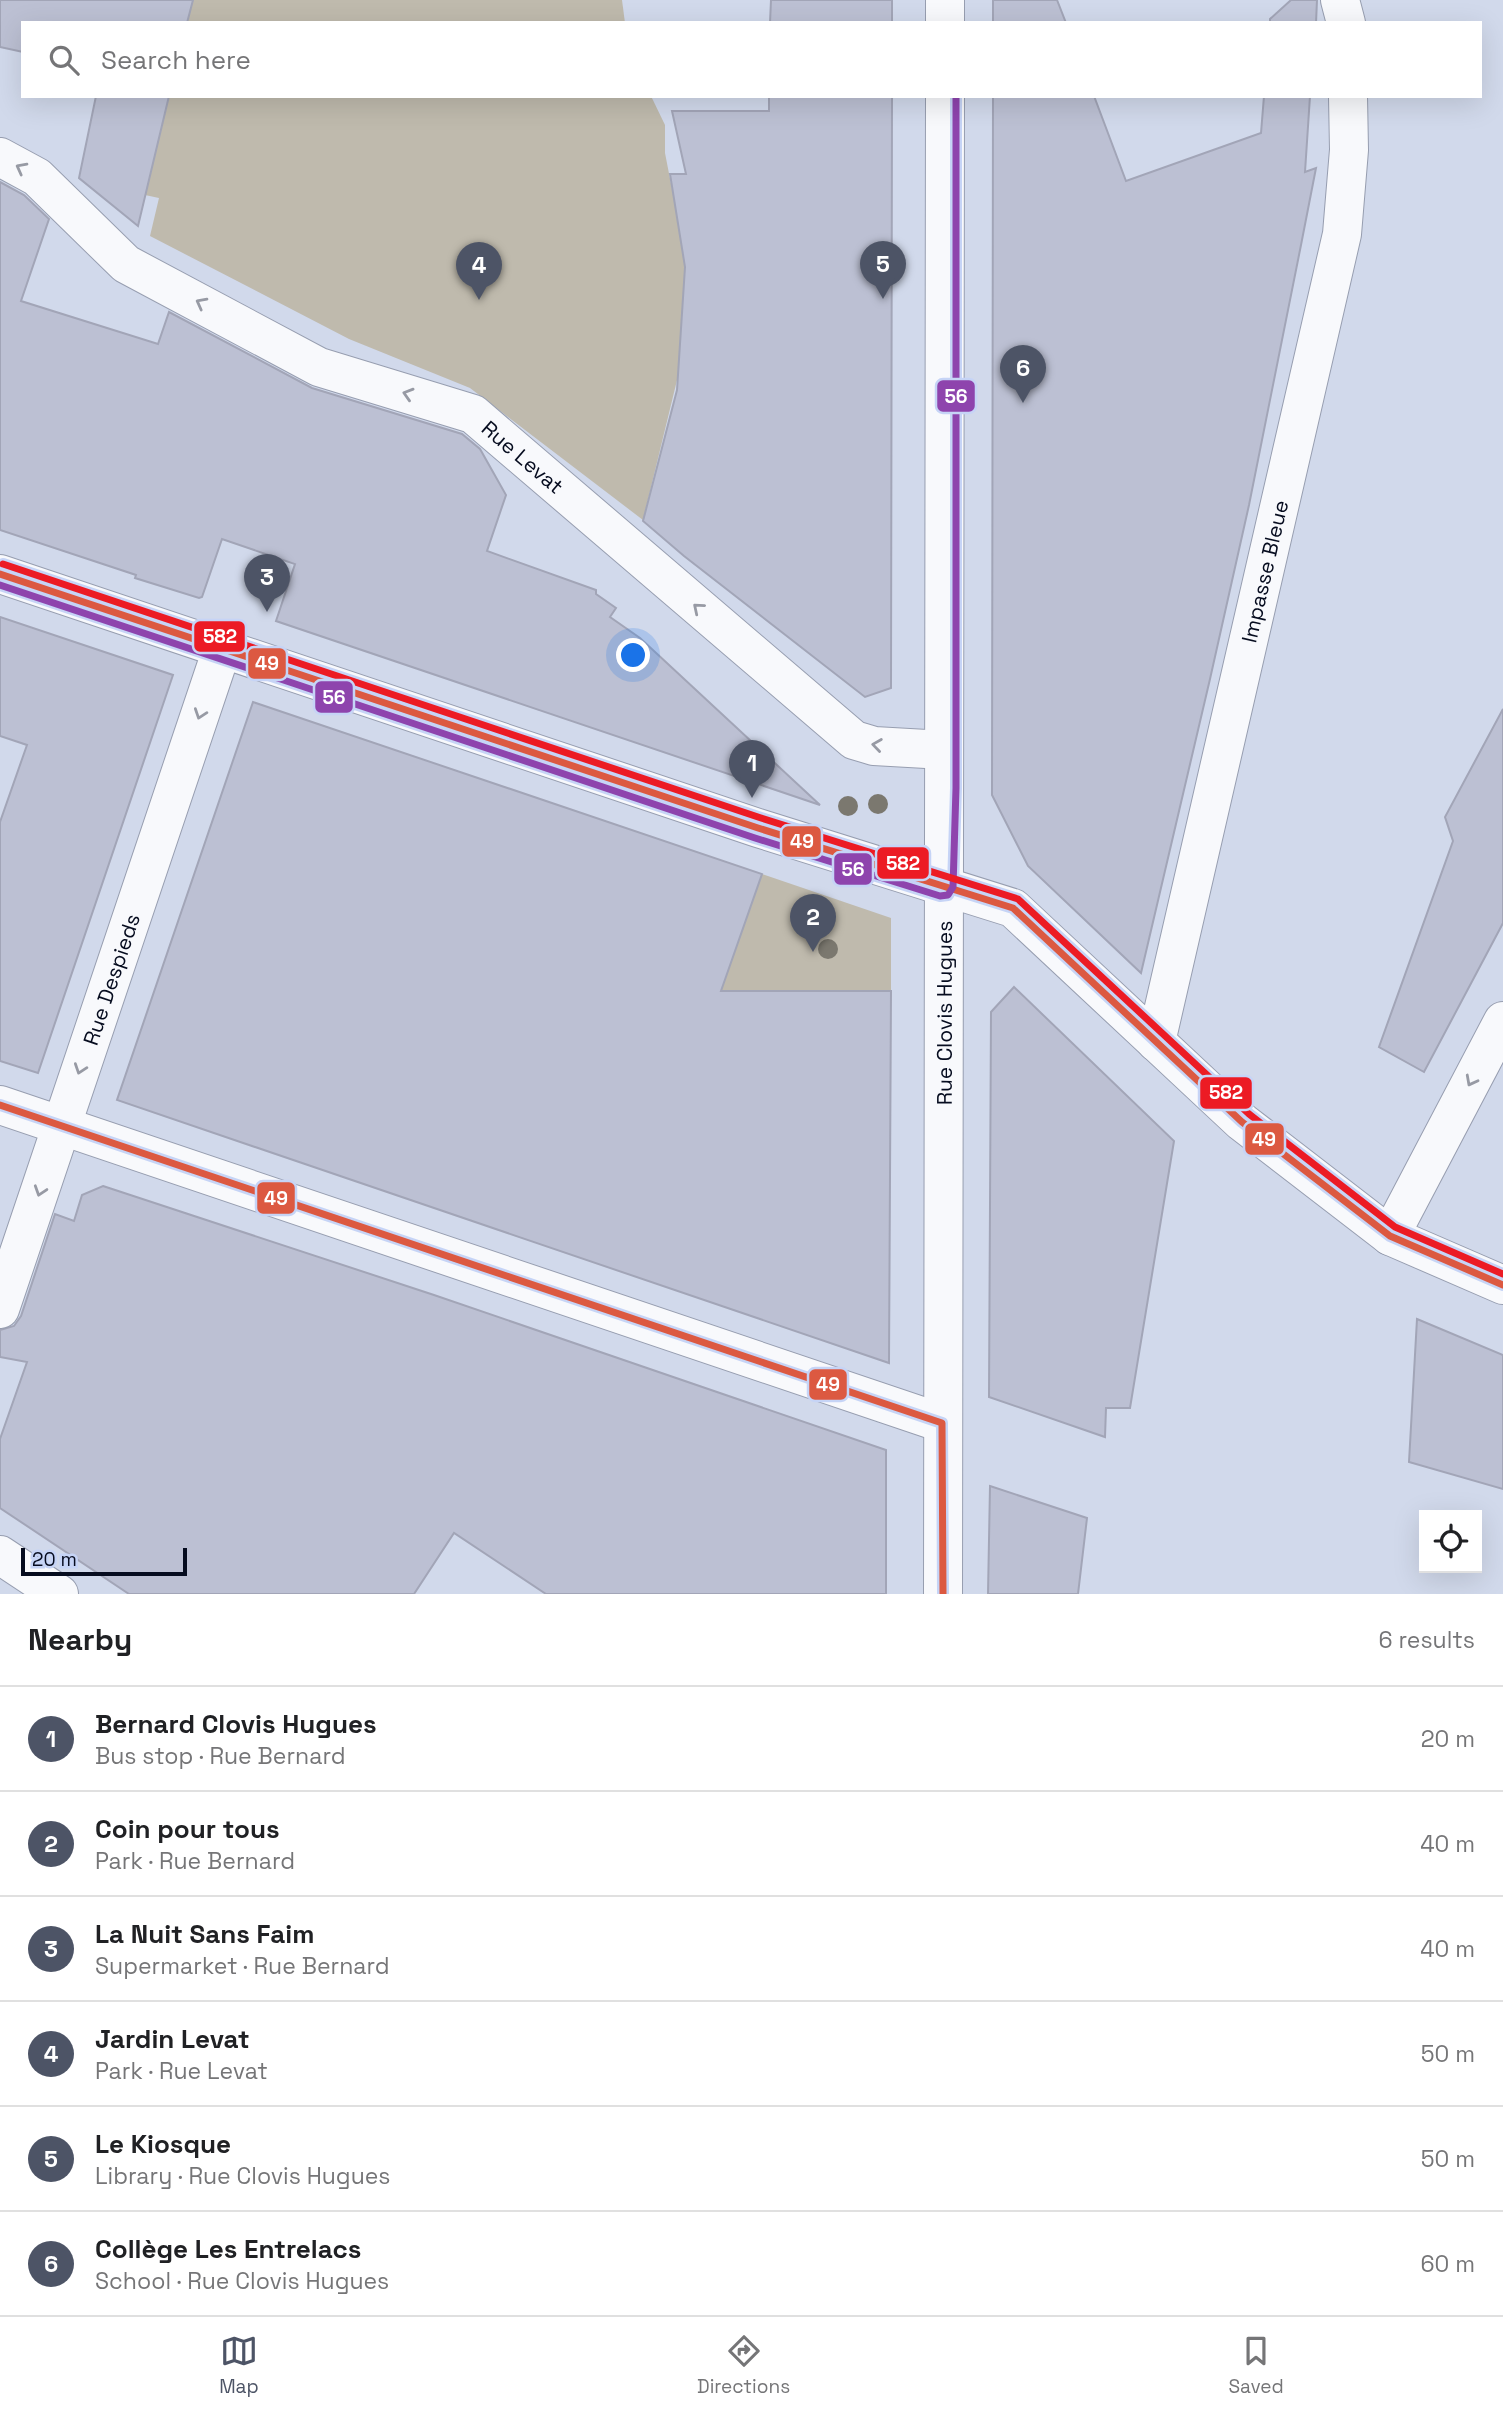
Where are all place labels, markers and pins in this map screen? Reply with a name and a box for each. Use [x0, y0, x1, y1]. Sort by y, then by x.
pin: 5 [860, 241, 906, 299]
pin: 4 [456, 242, 502, 300]
pin: 6 [1000, 345, 1046, 403]
pin: 3 [244, 554, 290, 612]
pin: 1 [729, 740, 775, 798]
pin: 2 [790, 894, 836, 952]

